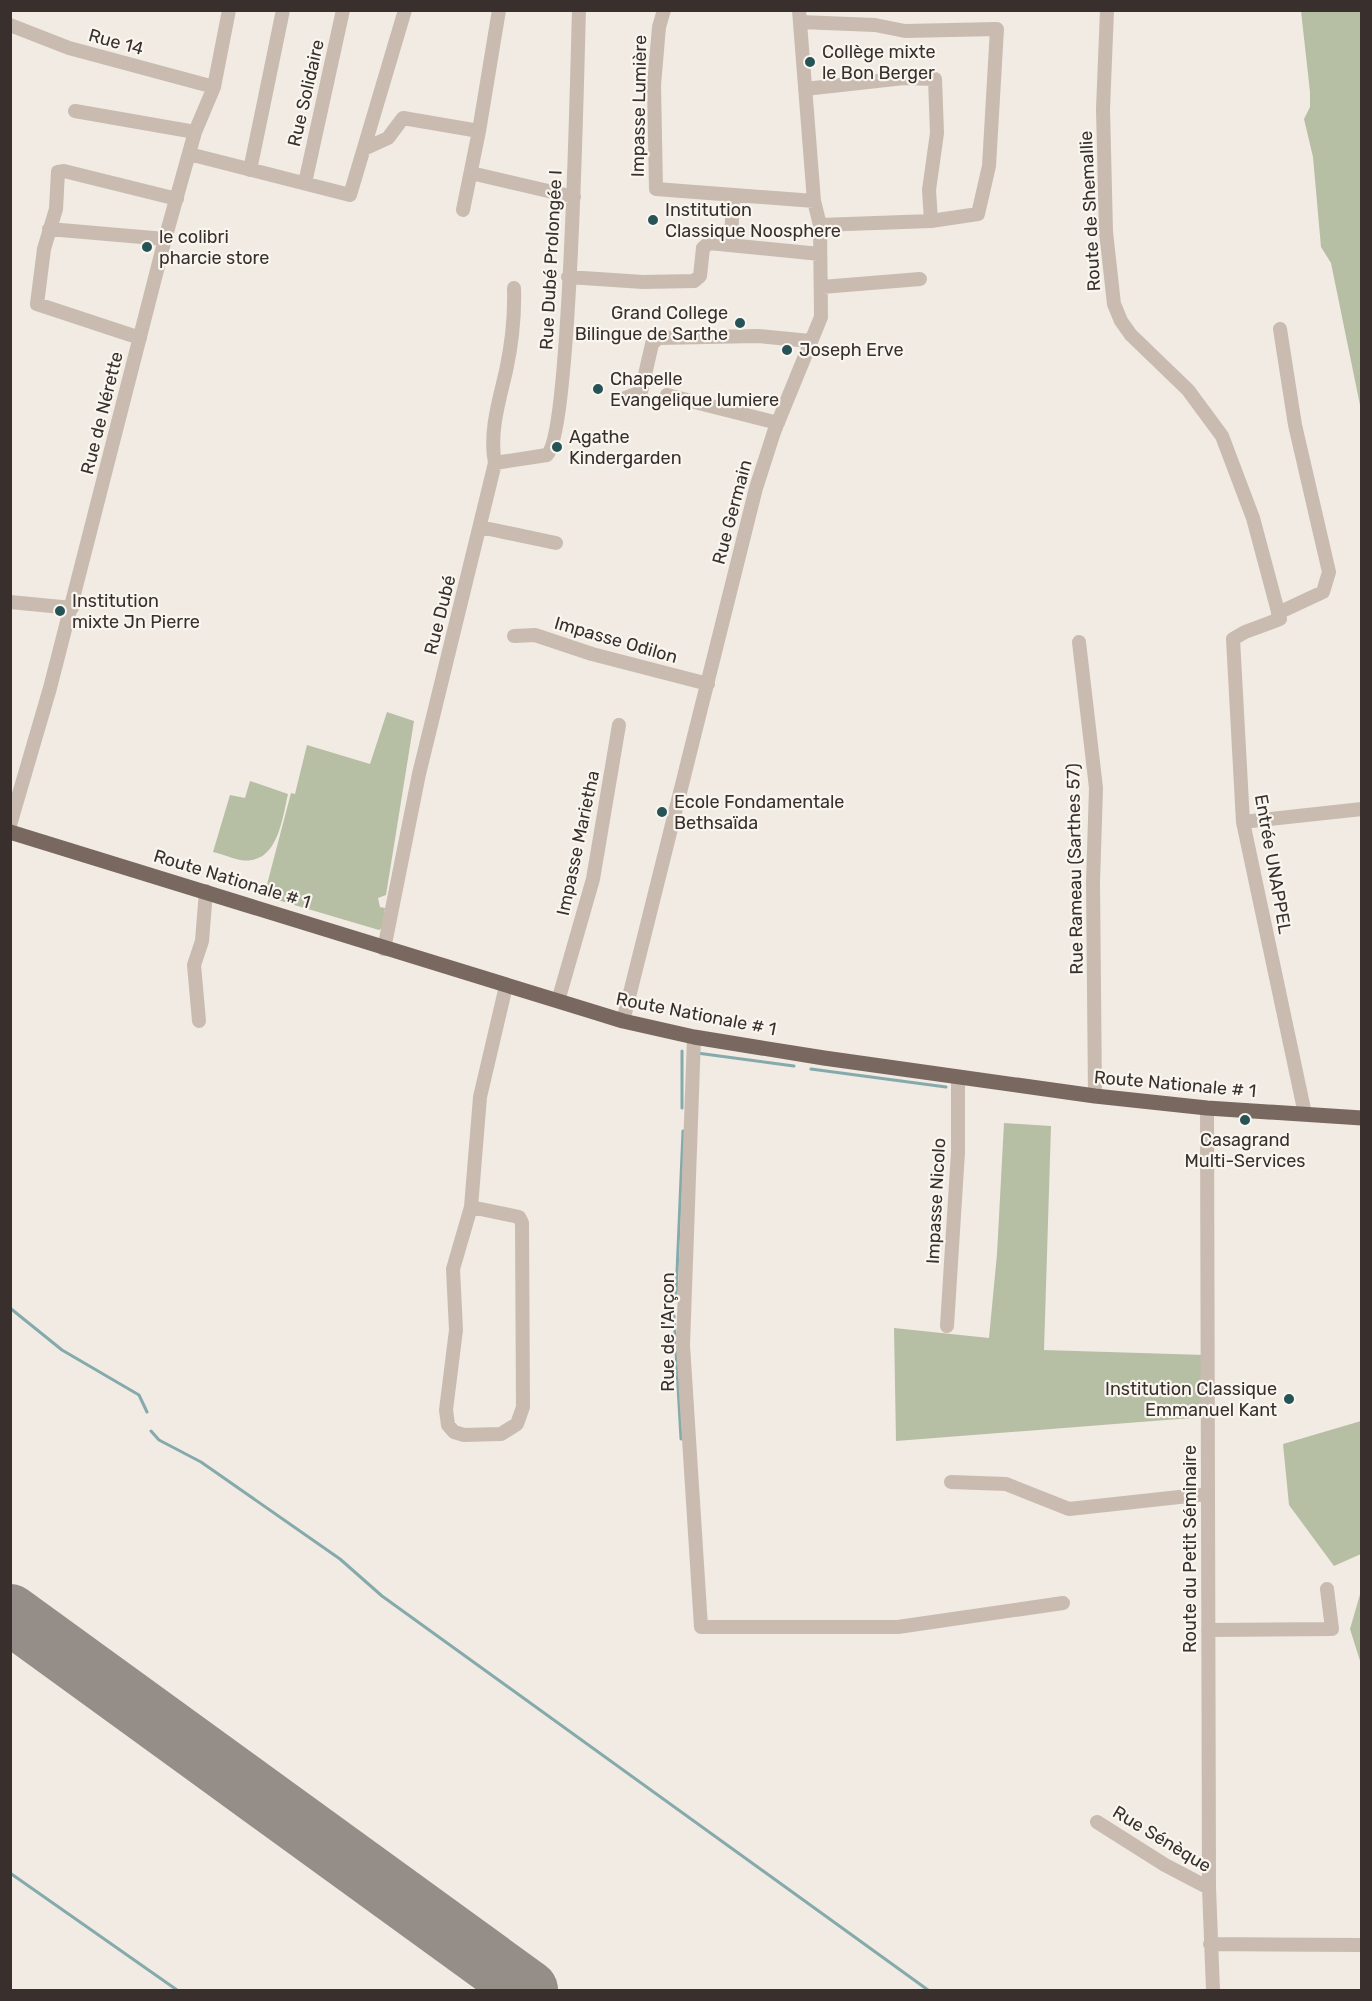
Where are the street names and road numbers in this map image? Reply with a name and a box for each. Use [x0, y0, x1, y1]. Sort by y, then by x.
street label: Rue 14 [86, 24, 146, 60]
street label: Impasse Lumière [627, 35, 651, 177]
street label: Rue Solidaire [283, 37, 329, 149]
street label: Route de Shemallie [1075, 130, 1105, 292]
street label: Rue Dubé Prolongée I [535, 170, 567, 350]
street label: Rue de Nérette [76, 349, 128, 477]
street label: Rue Germain [707, 457, 757, 567]
street label: Rue Dubé [420, 573, 460, 657]
street label: Impasse Odilon [552, 612, 680, 668]
street label: Rue Rameau (Sarthes 57) [1062, 763, 1088, 975]
street label: Impasse Marietha [552, 768, 604, 918]
street label: Entrée UNAPPEL [1250, 793, 1296, 935]
street label: Route Nationale # 1 [151, 845, 313, 913]
street label: Route Nationale # 1 [614, 988, 778, 1040]
street label: Route Nationale # 1 [1093, 1066, 1257, 1102]
street label: Impasse Nicolo [922, 1137, 950, 1265]
street label: Rue de l'Arçon [657, 1272, 679, 1392]
street label: Route du Petit Séminaire [1179, 1445, 1201, 1653]
street label: Rue Sénèque [1109, 1801, 1215, 1877]

